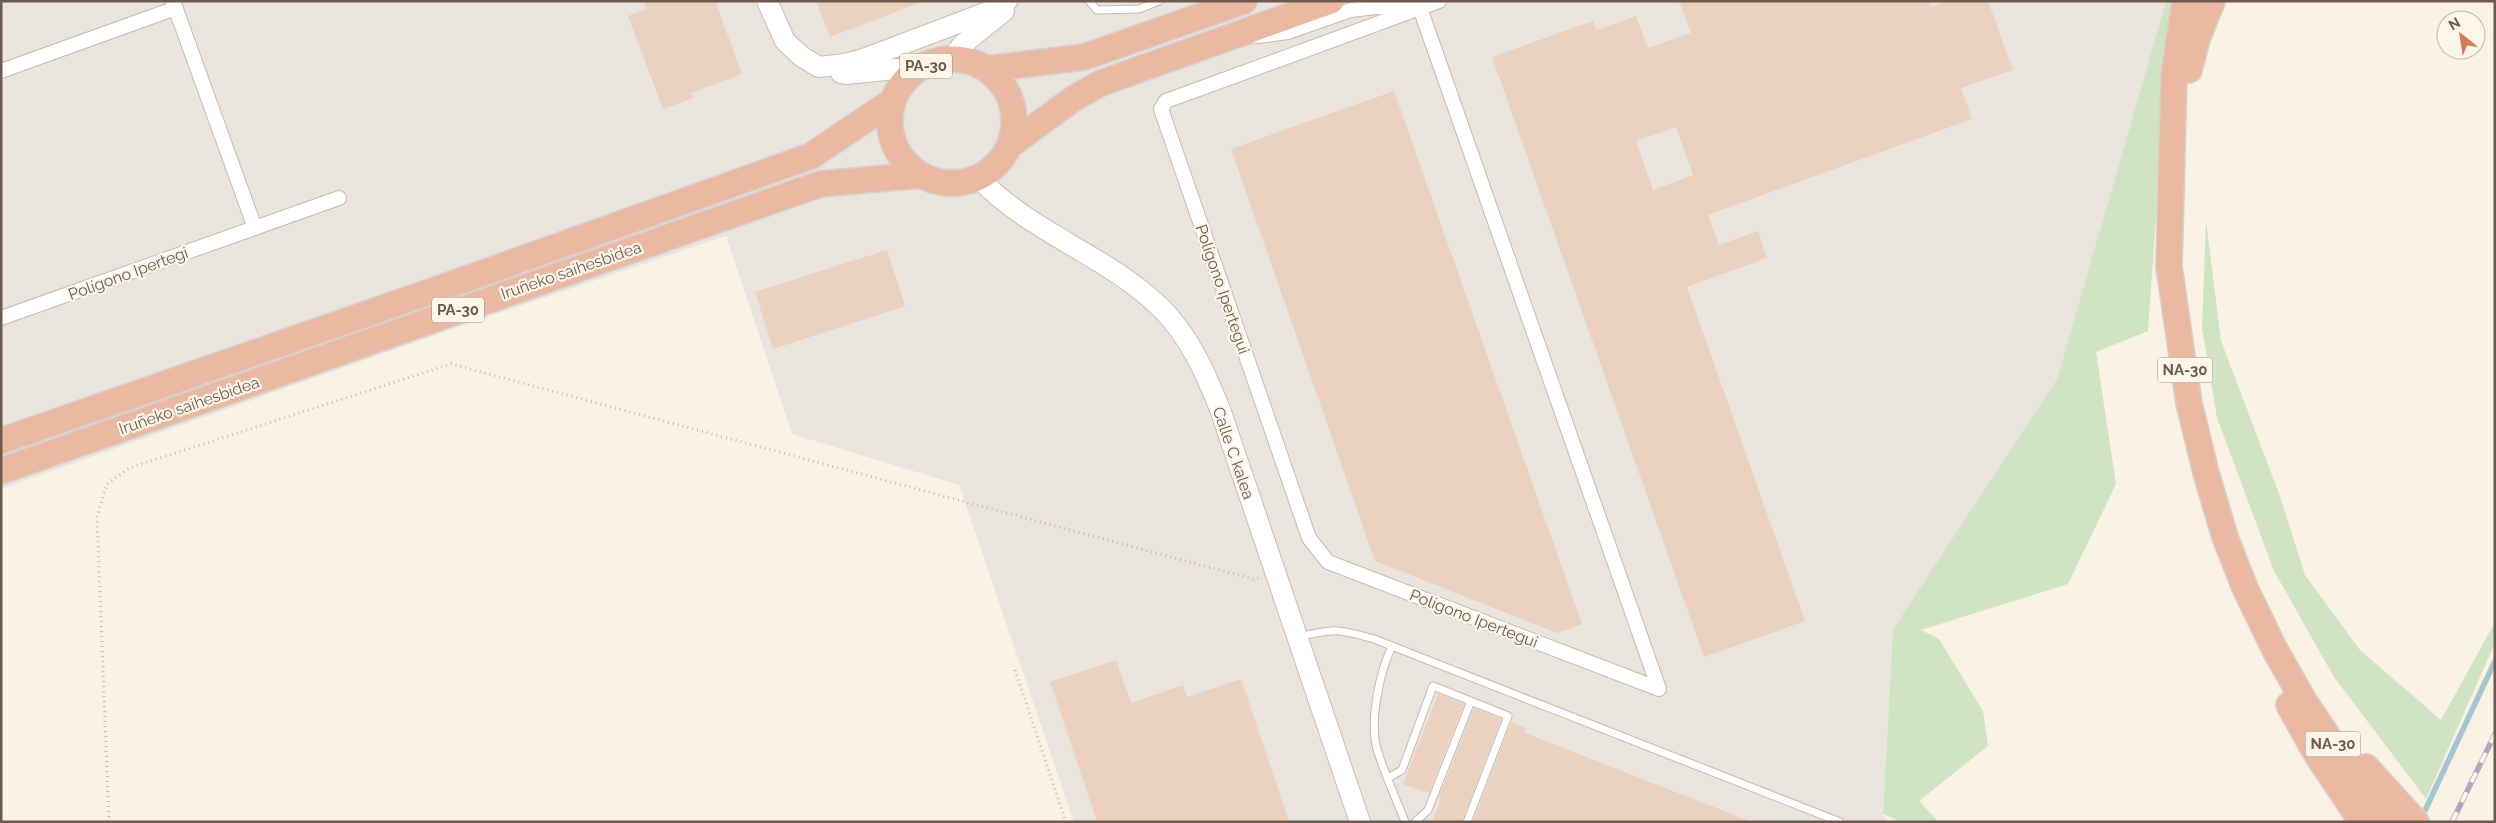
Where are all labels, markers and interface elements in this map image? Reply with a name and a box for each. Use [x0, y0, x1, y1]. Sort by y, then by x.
north arrow [2436, 10, 2486, 60]
text: N [2446, 14, 2463, 33]
road number: PA-30 [900, 54, 952, 78]
street label: Polígono Ipertegui [1191, 222, 1254, 356]
street label: Iruñeko saihesbidea [498, 238, 644, 303]
street label: Polígono Ipertegi [66, 243, 191, 304]
road number: PA-30 [432, 298, 484, 322]
road number: NA-30 [2158, 358, 2212, 382]
street label: Iruñeko saihesbidea [116, 373, 262, 438]
street label: Calle C kalea [1209, 404, 1258, 502]
street label: Polígono Ipertegui [1407, 585, 1541, 652]
road number: NA-30 [2306, 732, 2360, 756]

